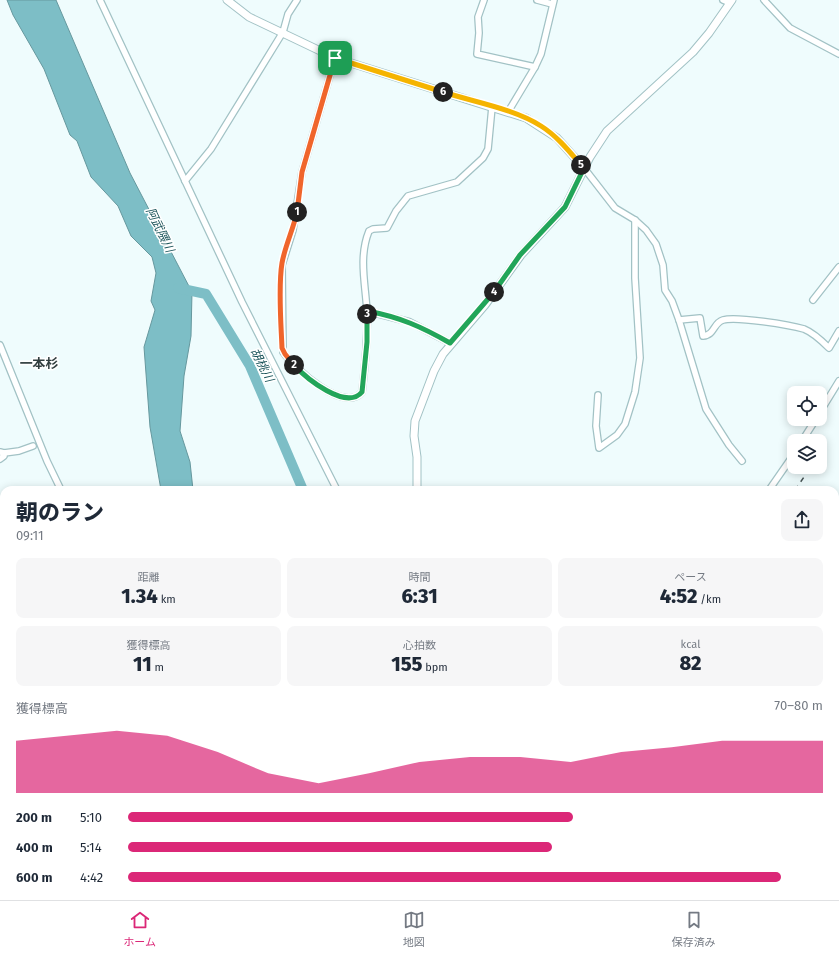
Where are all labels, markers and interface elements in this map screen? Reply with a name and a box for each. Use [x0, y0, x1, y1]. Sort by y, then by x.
pin [318, 41, 352, 75]
icon: arrive [324, 47, 346, 69]
pin: 6 [433, 82, 453, 102]
text: 6 [440, 85, 446, 98]
pin: 5 [571, 155, 591, 175]
text: 5 [578, 158, 584, 171]
pin: 1 [287, 202, 307, 222]
water label: 阿武隈川 [143, 205, 178, 256]
text: 1 [294, 205, 300, 218]
pin: 4 [484, 282, 504, 302]
text: 4 [491, 285, 497, 298]
pin: 3 [357, 304, 377, 324]
text: 3 [364, 307, 370, 320]
water label: 胡桃川 [248, 346, 277, 386]
pin: 2 [284, 355, 304, 375]
district label: 一本杉 [19, 356, 59, 371]
text: 2 [291, 358, 297, 371]
map controls [787, 386, 827, 474]
button: locate [787, 386, 827, 426]
button: layers [787, 434, 827, 474]
text: 朝のラン [16, 499, 104, 526]
button: share [781, 499, 823, 541]
text: 09:11 [16, 528, 44, 543]
text: 距離 [138, 571, 160, 584]
text: 時間 [409, 571, 431, 584]
text: ペース [674, 571, 707, 584]
text: 1.34 [121, 584, 158, 608]
text: 6:31 [401, 584, 438, 608]
text: 4:52 [660, 584, 697, 608]
text: km [158, 593, 176, 606]
text: /km [697, 593, 721, 606]
text: kcal [681, 638, 700, 651]
text: 獲得標高 [127, 639, 171, 652]
text: 心拍数 [403, 639, 436, 652]
text: 82 [679, 651, 702, 675]
text: 11 [133, 652, 152, 676]
text: 155 [391, 652, 422, 676]
text: m [152, 661, 164, 674]
text: bpm [422, 661, 448, 674]
text: 70–80 m [774, 698, 823, 713]
text: 獲得標高 [16, 701, 68, 716]
text: 200 m [16, 810, 52, 825]
text: 5:10 [80, 810, 102, 825]
text: 400 m [16, 840, 53, 855]
text: 5:14 [80, 840, 102, 855]
text: 600 m [16, 870, 53, 885]
text: 4:42 [80, 870, 103, 885]
tab: ホーム [123, 909, 156, 949]
tab: 地図 [403, 909, 425, 949]
tab: 保存済み [672, 909, 716, 949]

